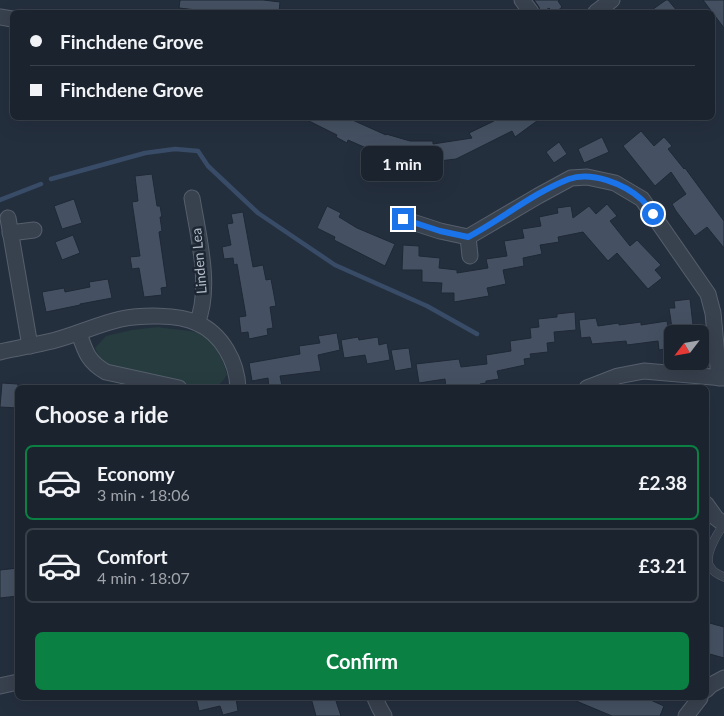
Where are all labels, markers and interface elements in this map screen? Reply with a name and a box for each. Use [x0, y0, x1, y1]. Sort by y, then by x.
text: Finchdene Grove [60, 30, 204, 53]
text: Finchdene Grove [60, 78, 204, 101]
callout: 1 min [362, 146, 444, 182]
text: 1 min [382, 154, 422, 173]
route start [642, 203, 664, 225]
route end [392, 208, 414, 230]
street label: Linden Lea [187, 227, 210, 295]
north arrow [664, 325, 709, 370]
map controls [664, 325, 709, 370]
text: Choose a ride [35, 401, 169, 428]
icon: car [37, 460, 82, 505]
text: Economy [97, 462, 175, 485]
text: £2.38 [638, 471, 687, 494]
text: 3 min · 18:06 [97, 485, 190, 504]
icon: car [37, 543, 82, 588]
text: Comfort [97, 545, 168, 568]
text: £3.21 [638, 554, 687, 577]
text: 4 min · 18:07 [97, 568, 190, 587]
button: Confirm [35, 632, 689, 690]

